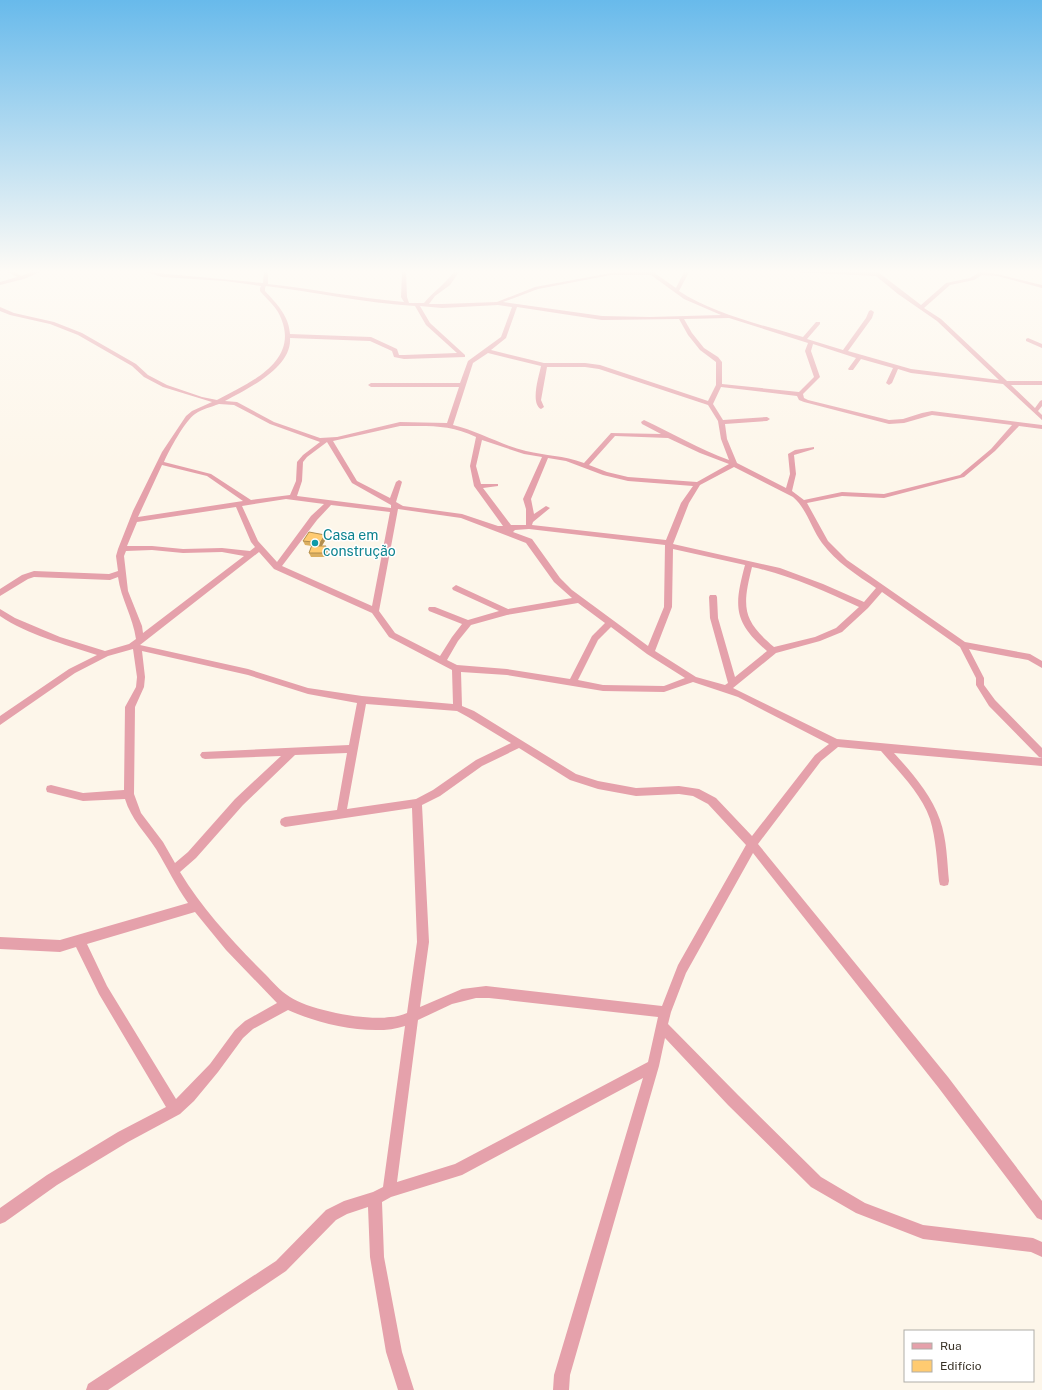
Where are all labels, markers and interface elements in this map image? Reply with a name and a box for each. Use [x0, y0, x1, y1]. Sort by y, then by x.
place label: Casa em construção [323, 527, 396, 559]
marker: Casa em construção [310, 538, 320, 548]
legend [904, 1330, 1034, 1382]
text: Rua [940, 1339, 962, 1353]
text: Edifício [940, 1359, 982, 1373]

